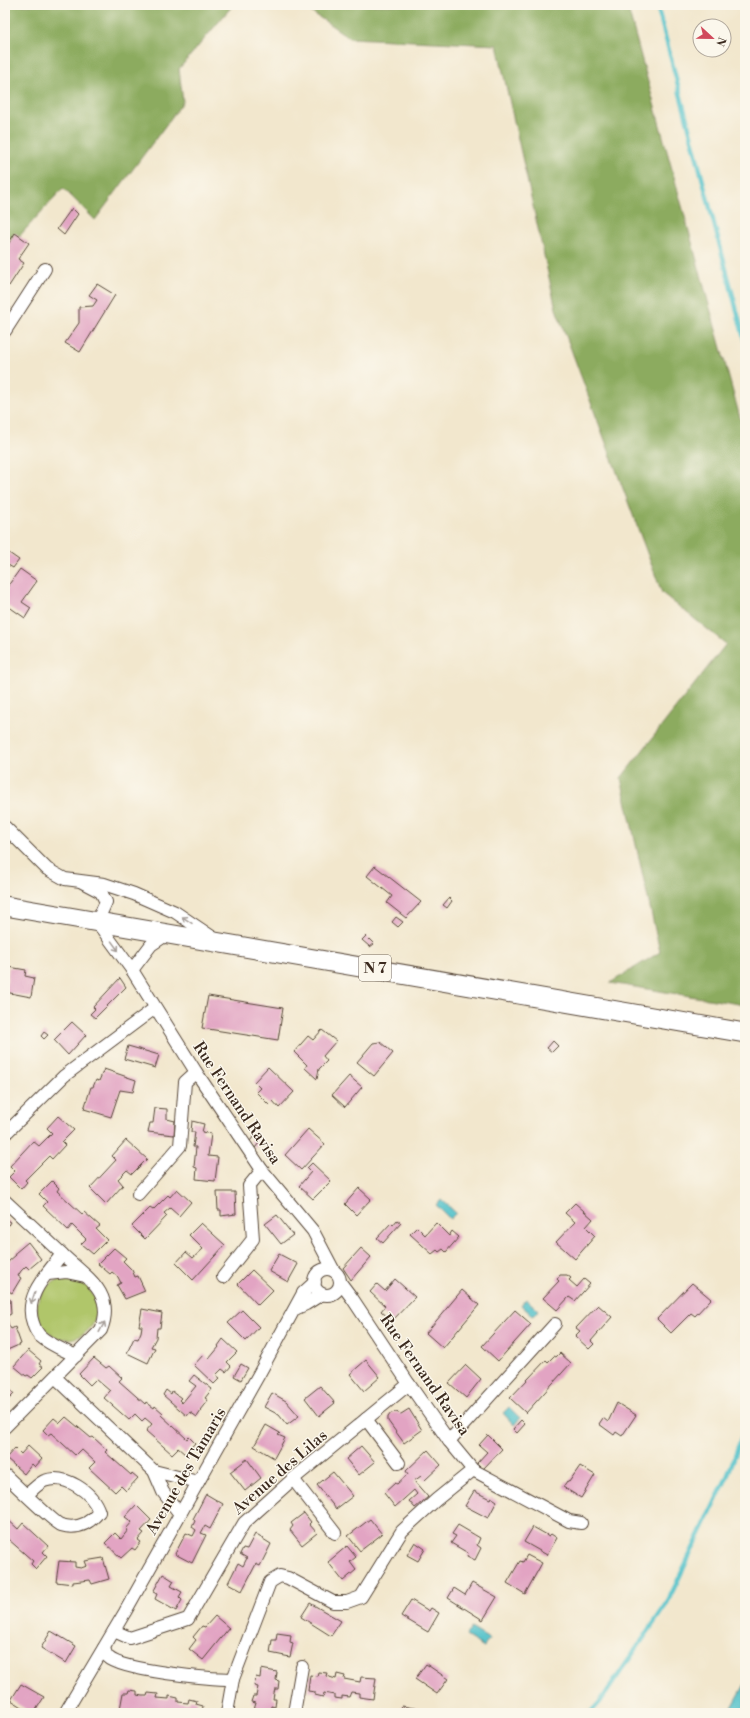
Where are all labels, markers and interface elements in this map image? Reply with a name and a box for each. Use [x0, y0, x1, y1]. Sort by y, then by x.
north arrow [692, 18, 732, 58]
text: N [712, 35, 728, 48]
one-way arrow [182, 916, 193, 924]
one-way arrow [111, 940, 119, 951]
road number: N 7 [359, 955, 391, 981]
street label: Rue Fernand Ravisa [189, 1038, 286, 1169]
one-way arrow [29, 1291, 36, 1304]
street label: Rue Fernand Ravisa [376, 1310, 475, 1440]
one-way arrow [98, 1321, 106, 1333]
street label: Avenue des Tamaris [141, 1404, 231, 1539]
street label: Avenue des Lilas [228, 1425, 332, 1519]

